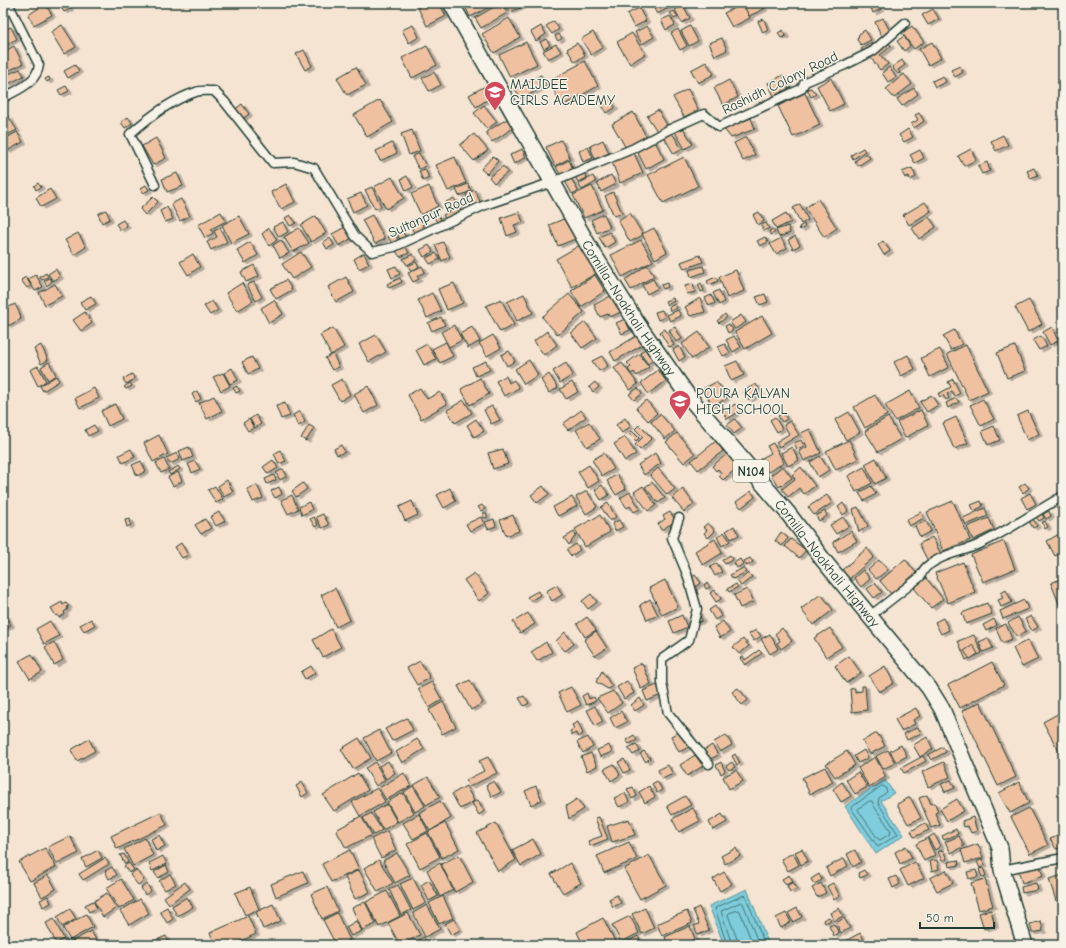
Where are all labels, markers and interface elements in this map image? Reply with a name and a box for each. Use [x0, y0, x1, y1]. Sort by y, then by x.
street label: Rashidh Colony Road [719, 48, 841, 118]
place label: MAIJDEE GIRLS ACADEMY [510, 76, 616, 109]
school or university icon: MAIJDEE GIRLS ACADEMY [482, 79, 508, 112]
street label: Sultanpur Road [386, 189, 476, 241]
street label: Comilla–Noakhali Highway [579, 237, 680, 379]
place label: POURA KALYAN HIGH SCHOOL [696, 385, 790, 418]
school or university icon: POURA KALYAN HIGH SCHOOL [667, 388, 693, 421]
road number: N104 [733, 460, 769, 482]
street label: Comilla–Noakhali Highway [771, 496, 884, 631]
scale bar [920, 904, 994, 930]
text: 50 m [926, 911, 954, 925]

